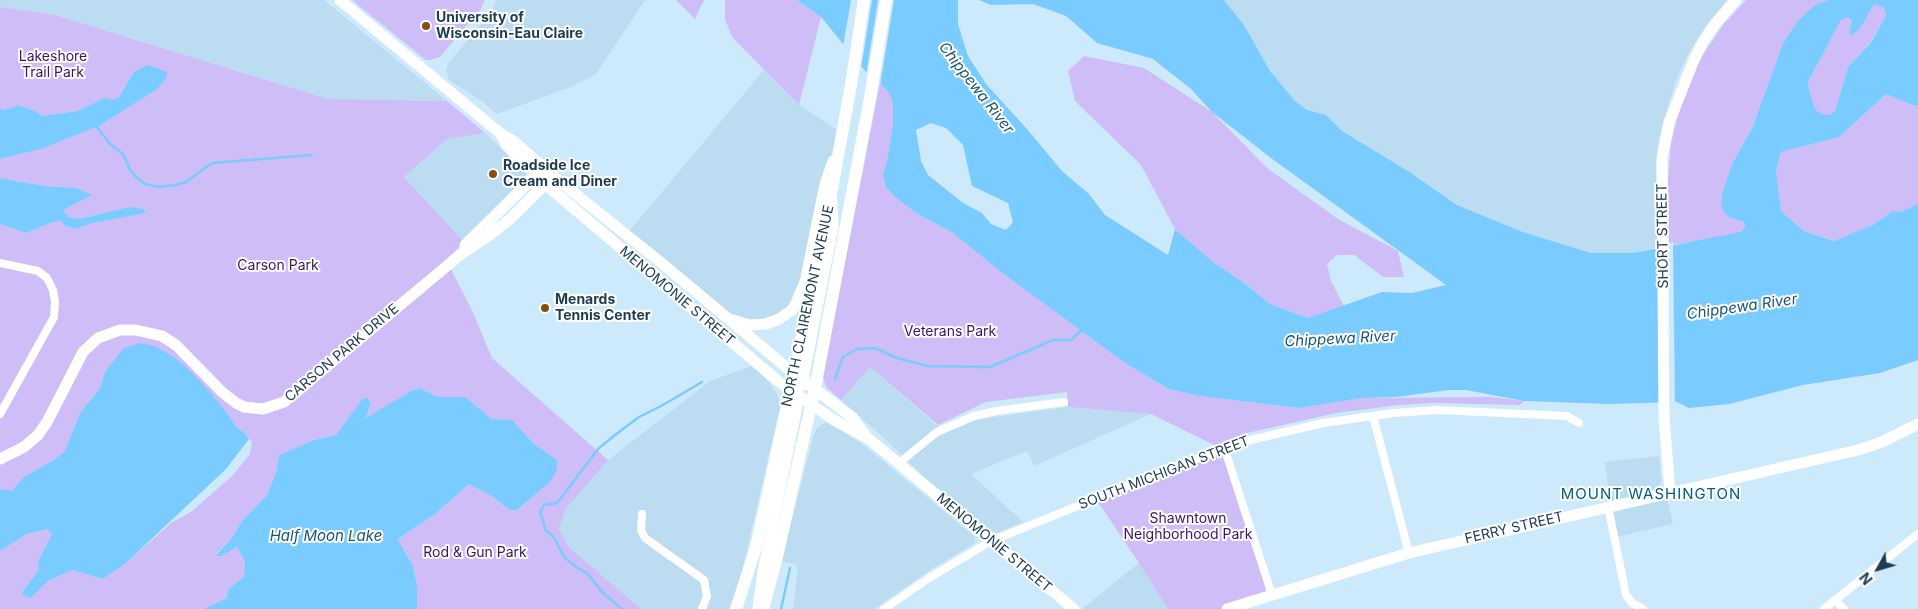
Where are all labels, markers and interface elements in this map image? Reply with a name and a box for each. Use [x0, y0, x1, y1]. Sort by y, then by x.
place label: University of Wisconsin-Eau Claire [436, 10, 583, 42]
marker: University of Wisconsin-Eau Claire [420, 20, 432, 32]
water label: Chippewa River [935, 39, 1017, 137]
park label: Lakeshore Trail Park [19, 49, 87, 82]
place label: Roadside Ice Cream and Diner [503, 158, 617, 190]
marker: Roadside Ice Cream and Diner [487, 168, 499, 180]
street label: SHORT STREET [1654, 183, 1672, 289]
street label: NORTH CLAIREMONT AVENUE [778, 204, 838, 408]
street label: MENOMONIE STREET [616, 243, 738, 349]
park label: Carson Park [237, 258, 319, 274]
water label: Chippewa River [1686, 290, 1798, 324]
place label: Menards Tennis Center [555, 292, 650, 324]
street label: CARSON PARK DRIVE [282, 300, 402, 406]
marker: Menards Tennis Center [539, 302, 551, 314]
park label: Veterans Park [904, 324, 996, 340]
water label: Chippewa River [1284, 327, 1396, 351]
street label: SOUTH MICHIGAN STREET [1076, 433, 1252, 513]
district label: MOUNT WASHINGTON [1559, 485, 1743, 503]
street label: MENOMONIE STREET [933, 490, 1055, 596]
street label: FERRY STREET [1463, 508, 1565, 548]
park label: Shawntown Neighborhood Park [1124, 511, 1252, 544]
water label: Half Moon Lake [270, 527, 382, 545]
north arrow [1853, 544, 1903, 594]
park label: Rod & Gun Park [423, 545, 527, 561]
text: N [1856, 569, 1876, 588]

